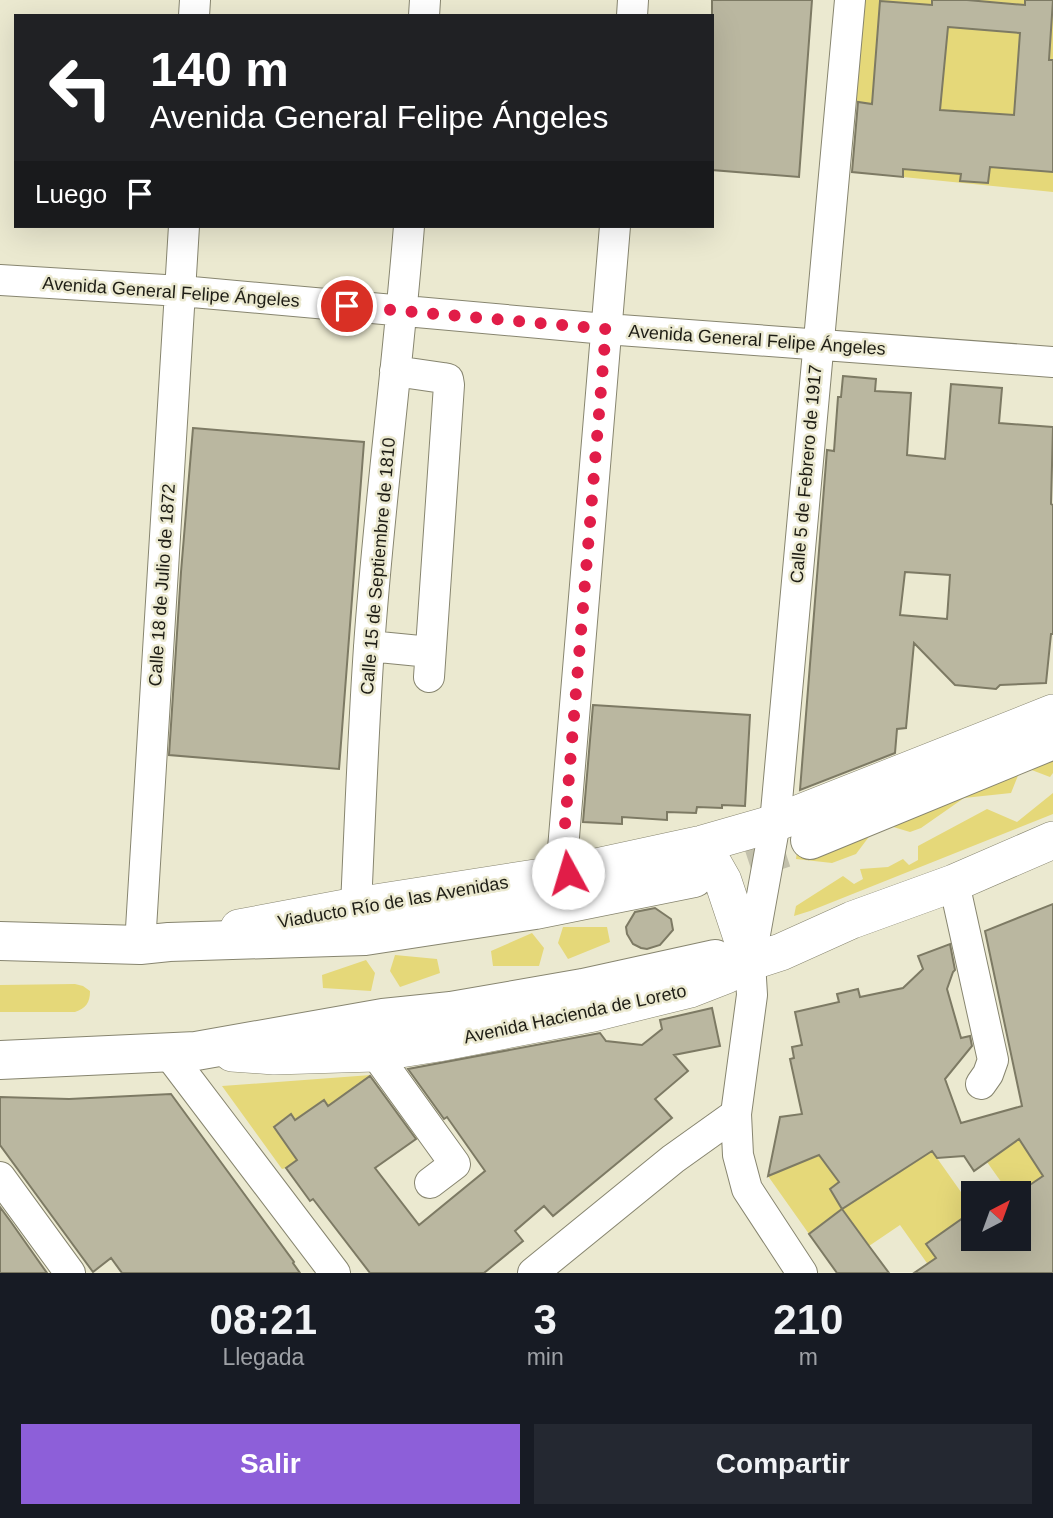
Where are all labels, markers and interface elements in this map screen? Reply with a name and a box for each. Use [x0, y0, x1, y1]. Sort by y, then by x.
icon: left [35, 42, 126, 133]
text: 140 m [150, 42, 289, 96]
text: Avenida General Felipe Ángeles [150, 99, 608, 135]
icon: arrive [121, 175, 159, 213]
text: Luego [35, 179, 107, 209]
street label: Avenida General Felipe Ángeles [42, 273, 300, 311]
pin [317, 276, 377, 336]
icon: arrive [328, 287, 366, 325]
street label: Avenida General Felipe Ángeles [628, 321, 886, 359]
street label: Calle 5 de Febrero de 1917 [786, 364, 826, 584]
street label: Calle 15 de Septiembre de 1810 [357, 437, 399, 695]
street label: Calle 18 de Julio de 1872 [145, 483, 179, 687]
position arrow [531, 836, 605, 910]
street label: Viaducto Río de las Avenidas [276, 872, 510, 932]
street label: Avenida Hacienda de Loreto [462, 981, 688, 1047]
north arrow [961, 1181, 1031, 1251]
map controls [961, 1181, 1031, 1251]
text: 08:21 [210, 1296, 317, 1343]
text: 3 [533, 1296, 557, 1343]
text: 210 [773, 1296, 843, 1343]
text: Llegada [222, 1344, 304, 1370]
text: min [527, 1344, 564, 1370]
text: m [799, 1344, 818, 1370]
button: Salir [21, 1424, 520, 1504]
button: Compartir [534, 1424, 1032, 1504]

